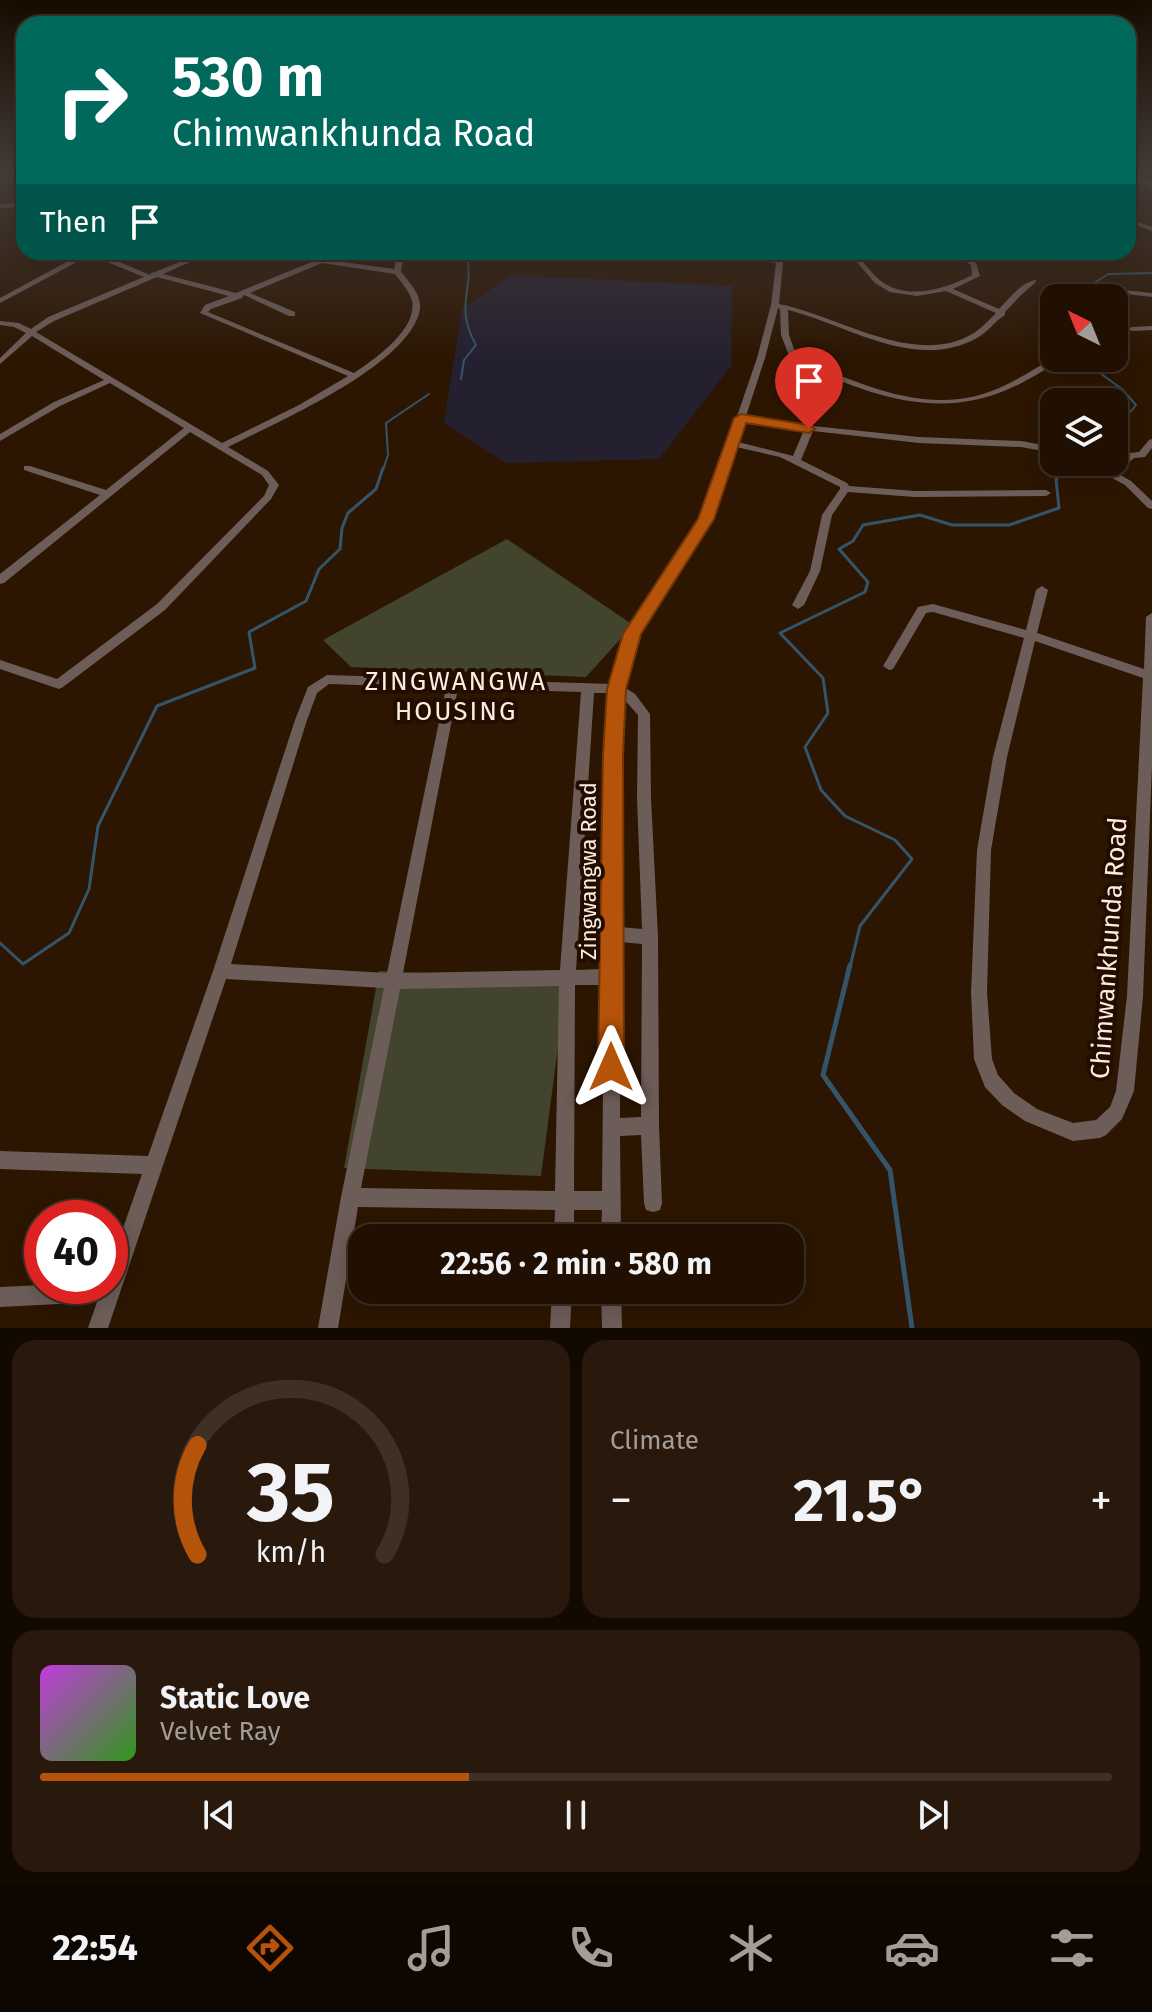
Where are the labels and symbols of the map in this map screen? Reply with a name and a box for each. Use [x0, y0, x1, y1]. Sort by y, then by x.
north arrow [1040, 284, 1128, 372]
pin [775, 347, 843, 429]
district label: ZINGWANGWA HOUSING [365, 666, 547, 727]
street label: Zingwangwa Road [575, 782, 602, 960]
street label: Chimwankhunda Road [1084, 816, 1134, 1080]
position arrow [569, 1025, 653, 1109]
speed limit sign: 40 [24, 1200, 128, 1304]

